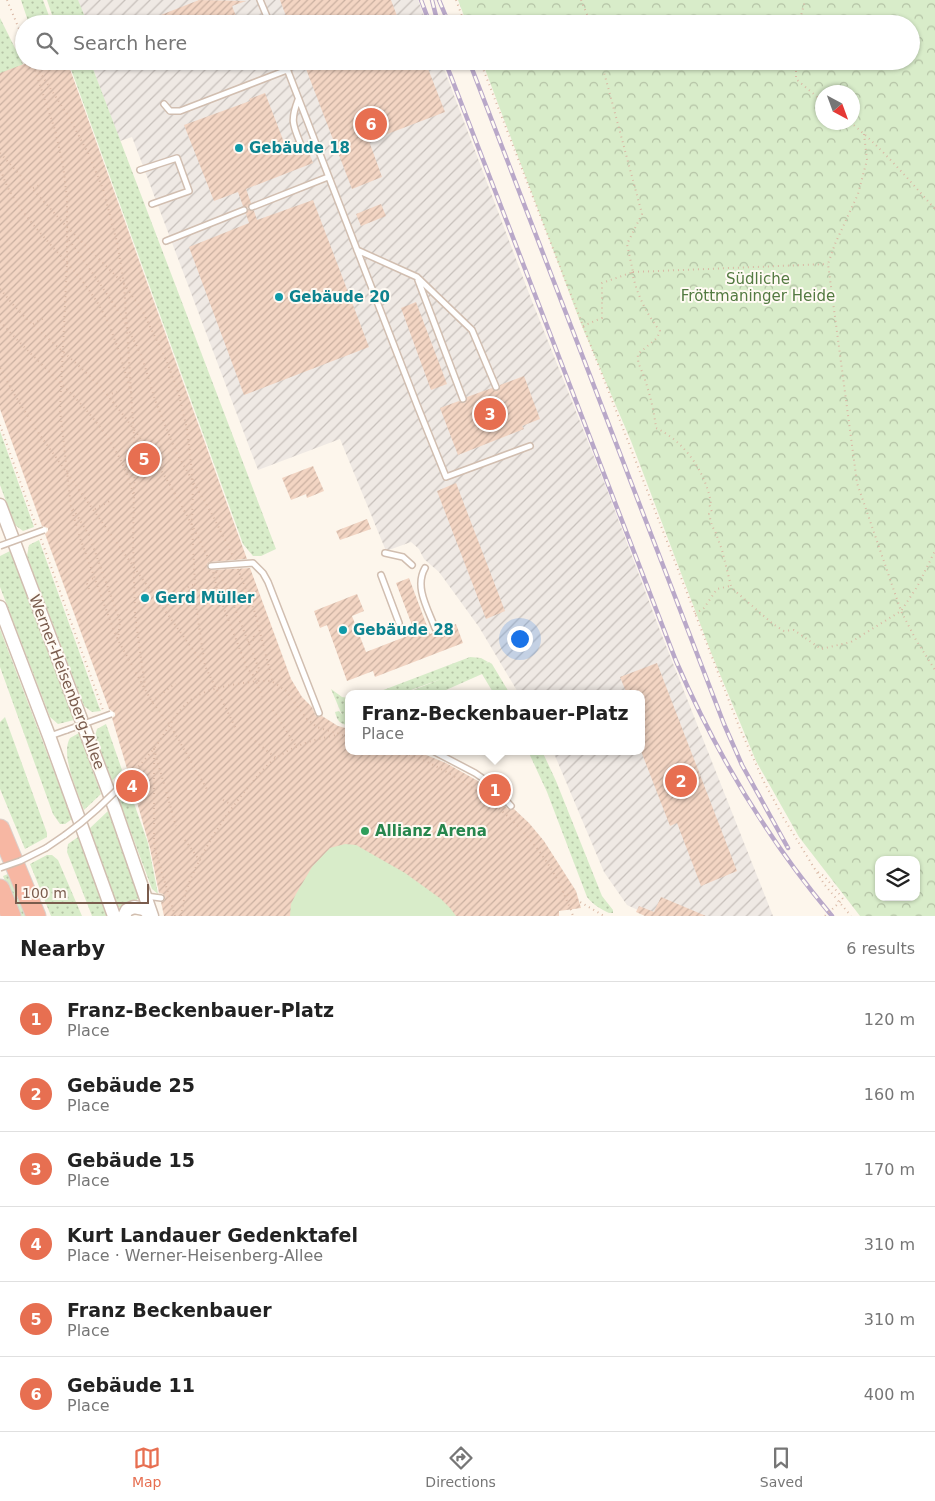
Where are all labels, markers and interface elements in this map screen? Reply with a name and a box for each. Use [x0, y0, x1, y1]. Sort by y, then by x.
search box [15, 15, 920, 70]
icon: search [33, 29, 61, 57]
text: Search here [73, 32, 187, 54]
north arrow [815, 85, 860, 130]
pin: 6 [355, 105, 387, 143]
place label: Gebäude 18 [249, 139, 350, 157]
marker: Gebäude 18 [233, 142, 245, 154]
park label: Südliche Fröttmaninger Heide [681, 270, 835, 305]
place label: Gebäude 20 [289, 288, 390, 306]
marker: Gebäude 20 [273, 291, 285, 303]
pin: 3 [474, 395, 506, 433]
pin: 5 [128, 440, 160, 478]
place label: Gerd Müller [155, 589, 255, 607]
street label: Werner-Heisenberg-Allee [25, 592, 109, 772]
marker: Gerd Müller [139, 592, 151, 604]
place label: Gebäude 28 [353, 621, 454, 639]
marker: Gebäude 28 [337, 624, 349, 636]
your location [507, 626, 533, 652]
popup [345, 690, 645, 755]
text: Franz-Beckenbauer-Platz [361, 702, 629, 724]
text: Place [361, 724, 404, 743]
pin: 2 [665, 762, 697, 800]
pin: 4 [116, 767, 148, 805]
pin: 1 [479, 771, 511, 809]
place label: Allianz Arena [375, 822, 487, 840]
marker: Allianz Arena [359, 825, 371, 837]
map controls [875, 856, 920, 901]
button: layers [875, 856, 920, 901]
scale bar [15, 881, 149, 904]
text: 100 m [22, 885, 67, 901]
text: Nearby [20, 937, 105, 961]
text: 6 results [846, 939, 915, 958]
text: Franz-Beckenbauer-Platz [67, 999, 334, 1021]
text: 1 [30, 1010, 42, 1029]
text: 120 m [864, 1010, 915, 1029]
text: Place [67, 1021, 110, 1040]
text: Gebäude 25 [67, 1074, 195, 1096]
text: 2 [30, 1085, 42, 1104]
text: 160 m [864, 1085, 915, 1104]
text: Place [67, 1096, 110, 1115]
text: Gebäude 15 [67, 1149, 195, 1171]
text: 3 [30, 1160, 42, 1179]
text: 170 m [864, 1160, 915, 1179]
text: Place [67, 1171, 110, 1190]
text: Kurt Landauer Gedenktafel [67, 1224, 358, 1246]
text: 4 [30, 1235, 42, 1254]
text: 310 m [864, 1235, 915, 1254]
text: Place · Werner-Heisenberg-Allee [67, 1246, 323, 1265]
text: Franz Beckenbauer [67, 1299, 272, 1321]
text: 5 [30, 1310, 42, 1329]
text: 310 m [864, 1310, 915, 1329]
text: Place [67, 1321, 110, 1340]
text: Gebäude 11 [67, 1374, 195, 1396]
text: 6 [30, 1385, 42, 1404]
text: 400 m [864, 1385, 915, 1404]
text: Place [67, 1396, 110, 1415]
tab: Map [132, 1444, 161, 1490]
tab: Directions [425, 1444, 496, 1490]
tab: Saved [760, 1444, 803, 1490]

